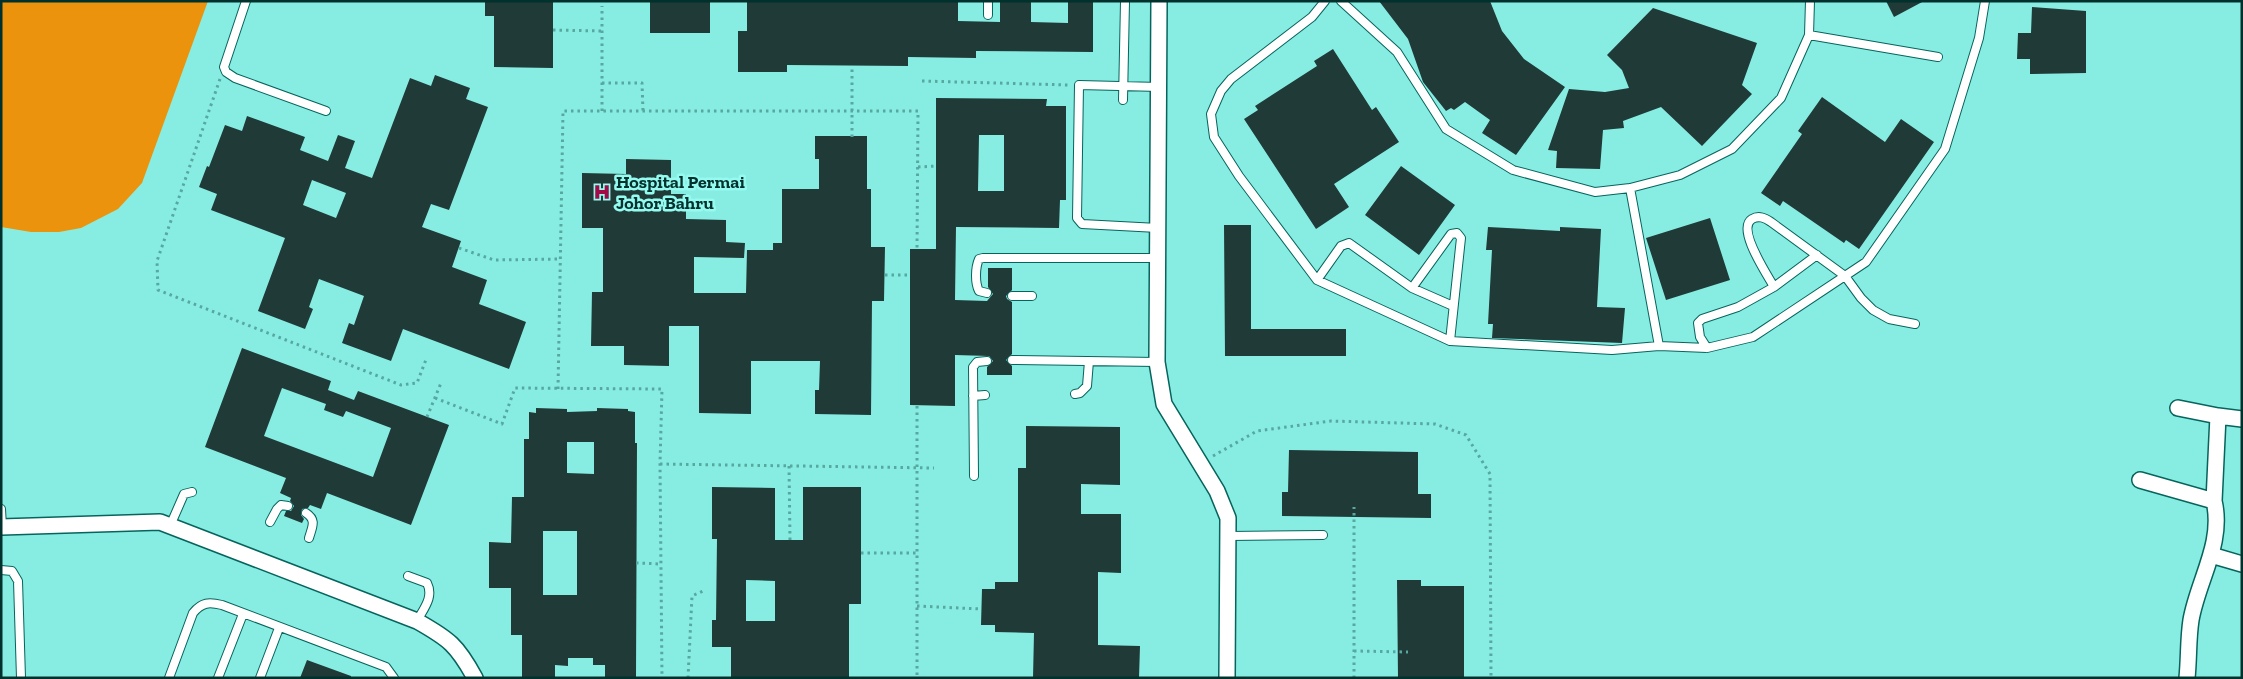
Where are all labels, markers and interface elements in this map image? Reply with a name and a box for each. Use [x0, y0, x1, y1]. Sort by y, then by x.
place label: Hospital Permai Johor Bahru [616, 171, 745, 214]
hospital icon: Hospital Permai Johor Bahru [592, 182, 612, 202]

